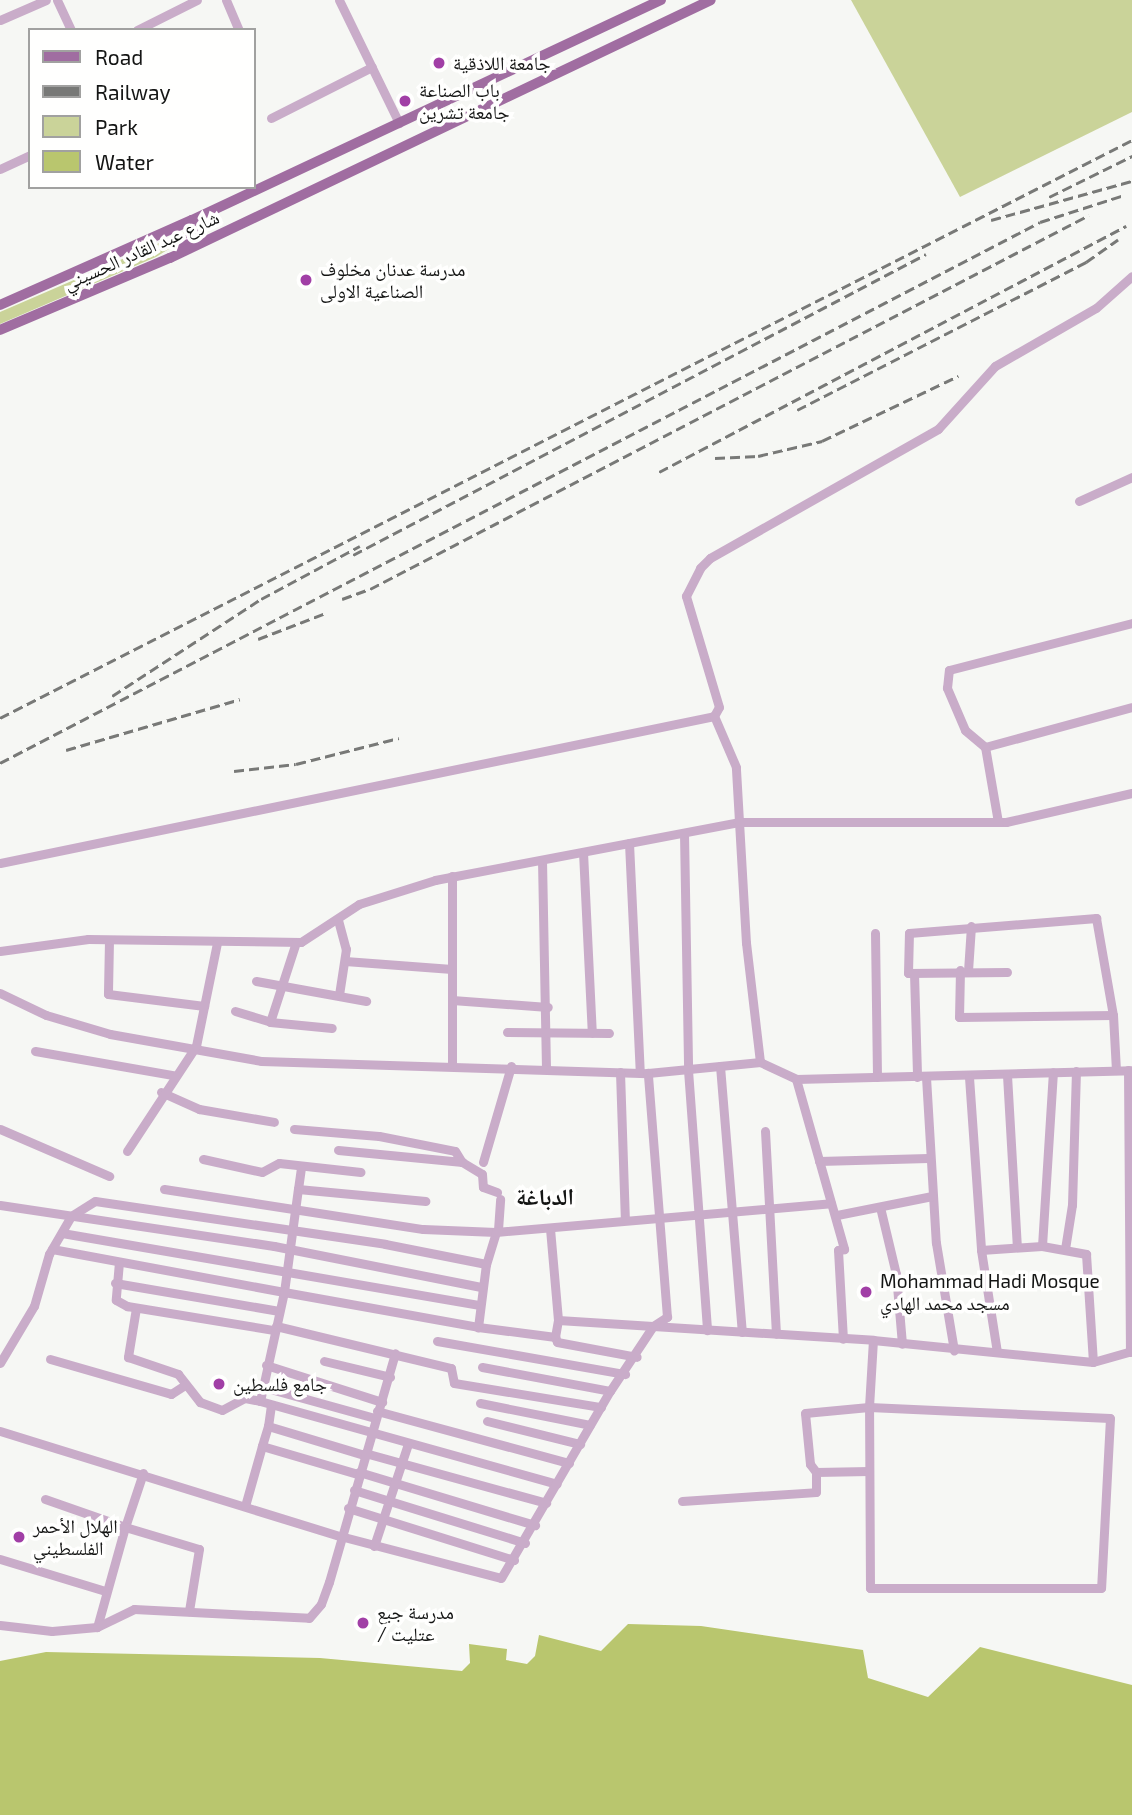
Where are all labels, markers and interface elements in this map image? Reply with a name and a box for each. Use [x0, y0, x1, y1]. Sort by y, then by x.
legend [28, 28, 256, 189]
text: Road [95, 44, 143, 69]
place label: جامعة اللاذقية [453, 52, 551, 74]
marker: جامعة اللاذقية [431, 55, 447, 71]
text: Railway [95, 79, 171, 104]
place label: باب الصناعة جامعة تشرين [419, 79, 510, 123]
marker: باب الصناعة جامعة تشرين [397, 93, 413, 109]
text: Park [95, 114, 138, 139]
text: Water [95, 149, 154, 174]
street label: شارع عبد القادر الحسيني [60, 205, 222, 295]
place label: مدرسة عدنان مخلوف الصناعية الاولى [320, 258, 465, 302]
marker: مدرسة عدنان مخلوف الصناعية الاولى [298, 272, 314, 288]
district label: الدباغة [516, 1182, 574, 1210]
place label: Mohammad Hadi Mosque مسجد محمد الهادي [880, 1270, 1100, 1314]
marker: Mohammad Hadi Mosque مسجد محمد الهادي [858, 1284, 874, 1300]
place label: جامع فلسطين [233, 1373, 327, 1395]
marker: جامع فلسطين [211, 1376, 227, 1392]
place label: الهلال الأحمر الفلسطيني [33, 1515, 118, 1559]
marker: الهلال الأحمر الفلسطيني [11, 1529, 27, 1545]
place label: مدرسة جبع / عتليت [377, 1601, 454, 1645]
marker: مدرسة جبع / عتليت [355, 1615, 371, 1631]

